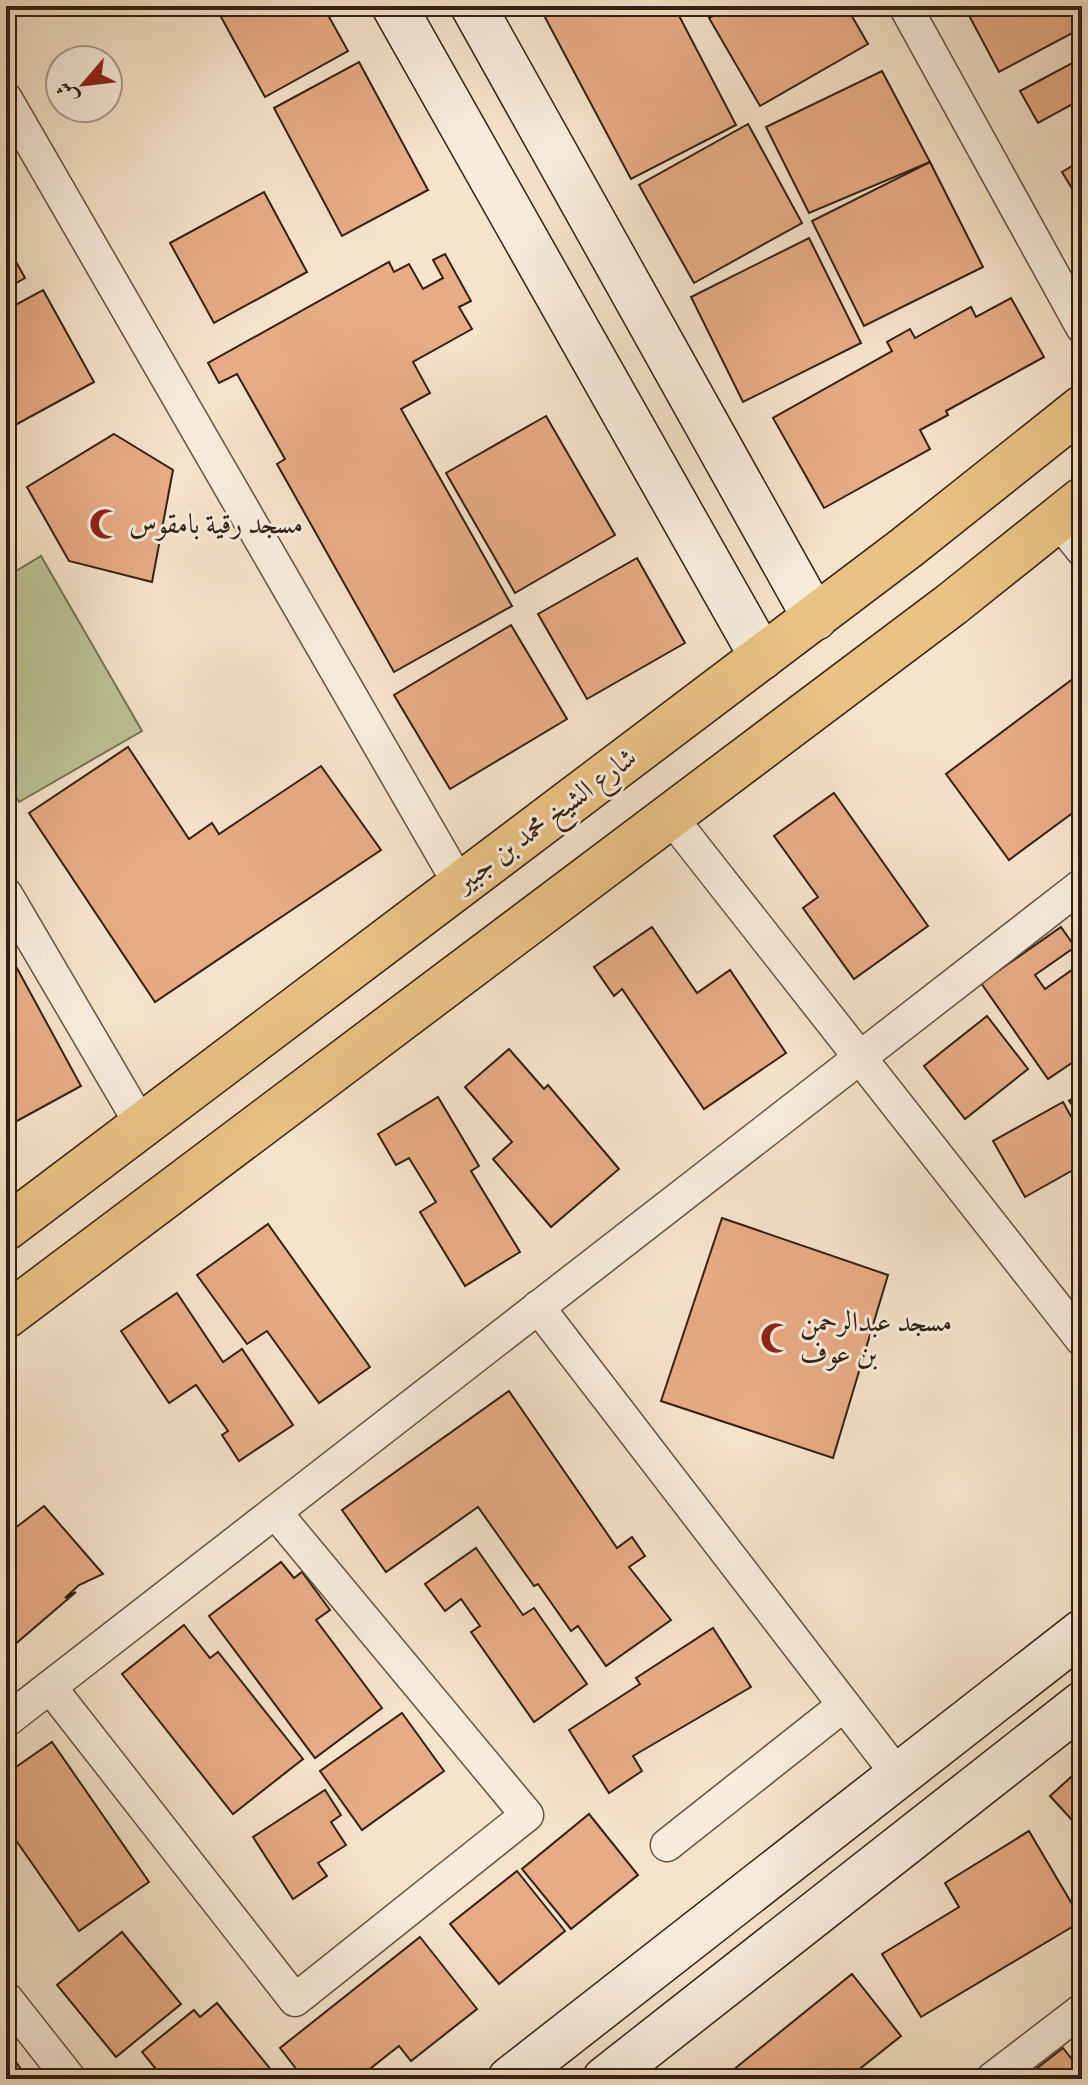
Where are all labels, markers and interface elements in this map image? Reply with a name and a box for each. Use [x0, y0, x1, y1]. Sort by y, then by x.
north arrow [44, 44, 124, 124]
text: ش [50, 77, 85, 109]
mosque icon: مسجد رقية بامقوس [88, 507, 122, 541]
place label: مسجد رقية بامقوس [129, 507, 303, 542]
street label: شارع الشيخ محمد بن جبير [446, 740, 648, 906]
place label: مسجد عبدالرحمن بن عوف [800, 1305, 952, 1372]
mosque icon: مسجد عبدالرحمن بن عوف [759, 1321, 793, 1355]

